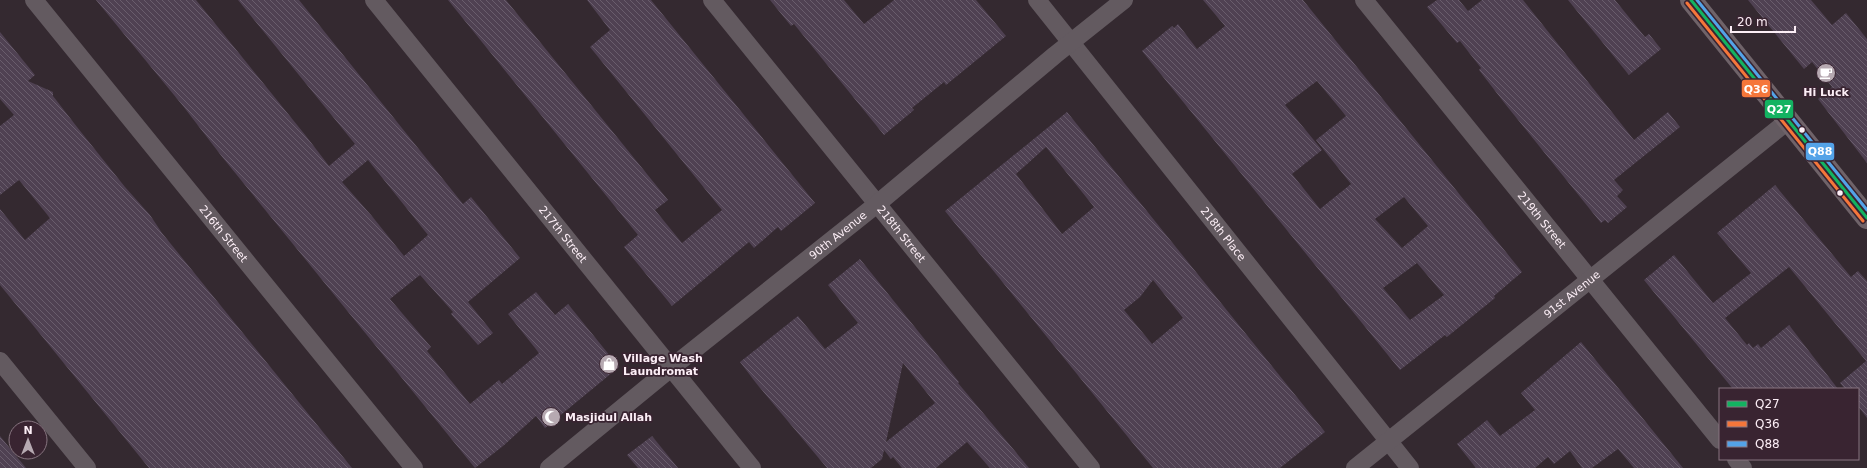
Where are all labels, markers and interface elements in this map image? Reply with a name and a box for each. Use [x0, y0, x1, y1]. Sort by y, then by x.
scale bar [1731, 8, 1795, 34]
text: 20 m [1737, 15, 1768, 29]
cafe icon: Hi Luck [1815, 62, 1837, 84]
line badge: Q36 [1741, 79, 1771, 98]
text: Q36 [1744, 83, 1769, 96]
place label: Hi Luck [1803, 86, 1849, 99]
line badge: Q27 [1764, 99, 1794, 119]
text: Q27 [1767, 103, 1791, 116]
unlabelled marker [1797, 125, 1807, 135]
line badge: Q88 [1805, 142, 1835, 161]
text: Q88 [1808, 145, 1832, 158]
unlabelled marker [1835, 188, 1845, 198]
street label: 219th Street [1515, 189, 1569, 252]
street label: 216th Street [197, 203, 251, 265]
street label: 217th Street [536, 203, 590, 266]
street label: 218th Street [875, 203, 929, 265]
street label: 218th Place [1198, 204, 1249, 264]
street label: 90th Avenue [807, 208, 869, 262]
street label: 91st Avenue [1541, 267, 1603, 321]
place label: Village Wash Laundromat [623, 352, 703, 378]
shop icon: Village Wash Laundromat [598, 353, 620, 375]
legend [1719, 388, 1859, 460]
text: Q27 [1755, 397, 1780, 411]
mosque icon: Masjidul Allah [540, 406, 562, 428]
place label: Masjidul Allah [565, 411, 652, 424]
text: Q36 [1755, 417, 1780, 431]
north arrow [8, 420, 48, 460]
text: N [23, 424, 33, 437]
text: Q88 [1755, 437, 1780, 451]

